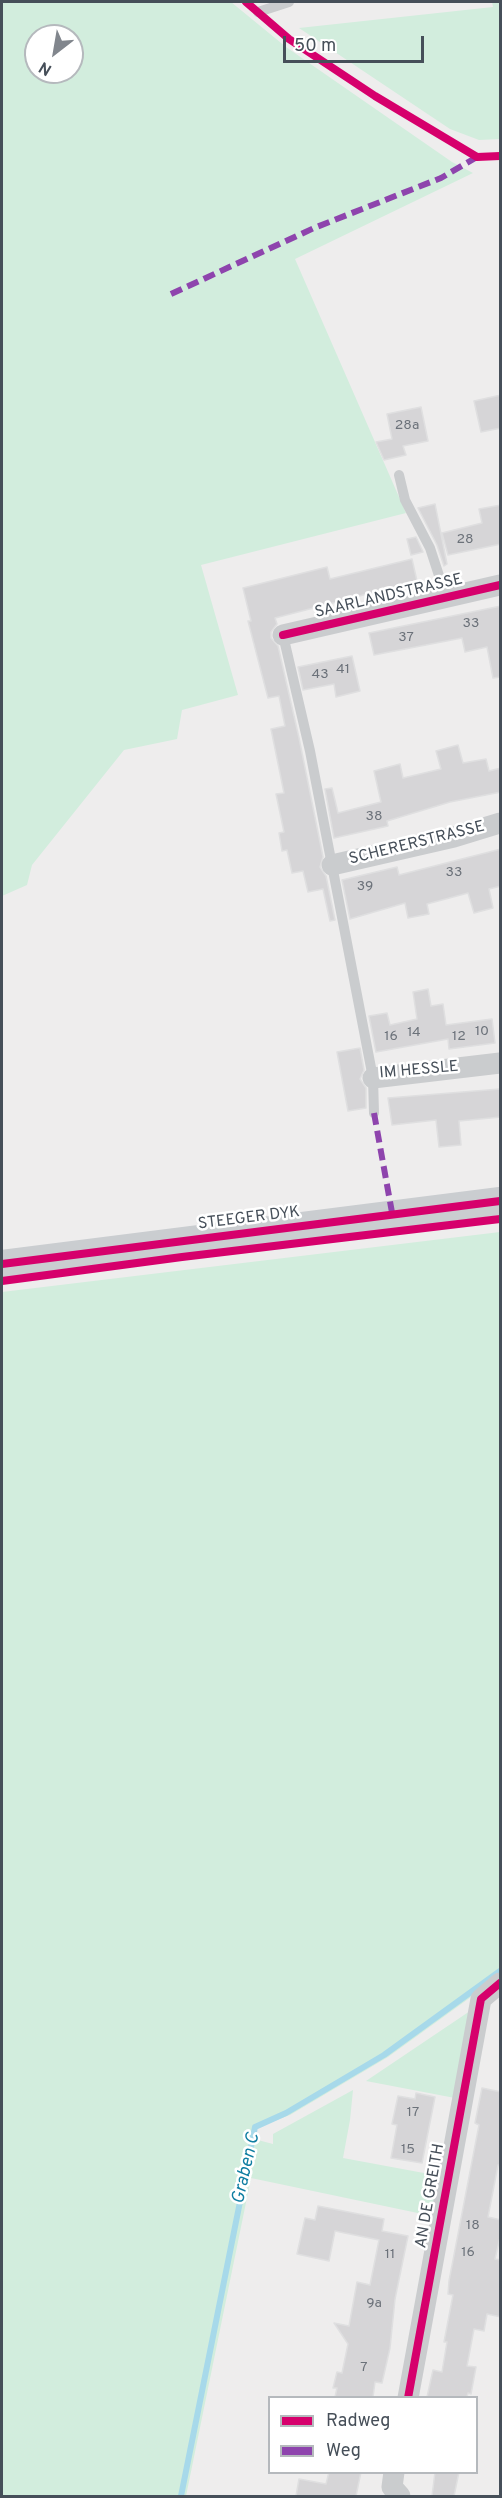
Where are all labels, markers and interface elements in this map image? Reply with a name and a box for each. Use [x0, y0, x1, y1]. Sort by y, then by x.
north arrow [24, 24, 84, 84]
scale bar [286, 24, 427, 62]
text: 50 m [294, 35, 336, 58]
text: N [36, 56, 56, 79]
house number: 28a [395, 418, 419, 434]
house number: 28 [456, 532, 474, 548]
street label: SAARLANDSTRASSE [313, 571, 465, 623]
house number: 33 [463, 616, 479, 632]
house number: 37 [398, 630, 414, 646]
house number: 41 [336, 662, 350, 678]
house number: 43 [311, 667, 329, 683]
house number: 38 [366, 809, 382, 825]
street label: SCHERERSTRASSE [347, 818, 487, 870]
house number: 33 [446, 865, 462, 881]
house number: 39 [357, 879, 373, 895]
house number: 10 [475, 1024, 489, 1040]
house number: 14 [407, 1025, 421, 1041]
house number: 16 [384, 1029, 398, 1045]
house number: 12 [452, 1029, 466, 1045]
street label: IM HESSLE [379, 1058, 459, 1084]
street label: STEEGER DYK [197, 1203, 301, 1235]
house number: 17 [407, 2105, 419, 2121]
water label: Graben C [228, 2132, 266, 2206]
house number: 15 [401, 2142, 415, 2158]
street label: AN DE GREITH [412, 2142, 450, 2250]
house number: 18 [466, 2218, 480, 2234]
house number: 16 [461, 2245, 475, 2261]
house number: 11 [385, 2247, 395, 2263]
house number: 9a [366, 2296, 382, 2312]
house number: 7 [360, 2360, 368, 2376]
legend [268, 2396, 478, 2474]
text: Radweg [326, 2410, 390, 2433]
text: Weg [326, 2440, 361, 2463]

